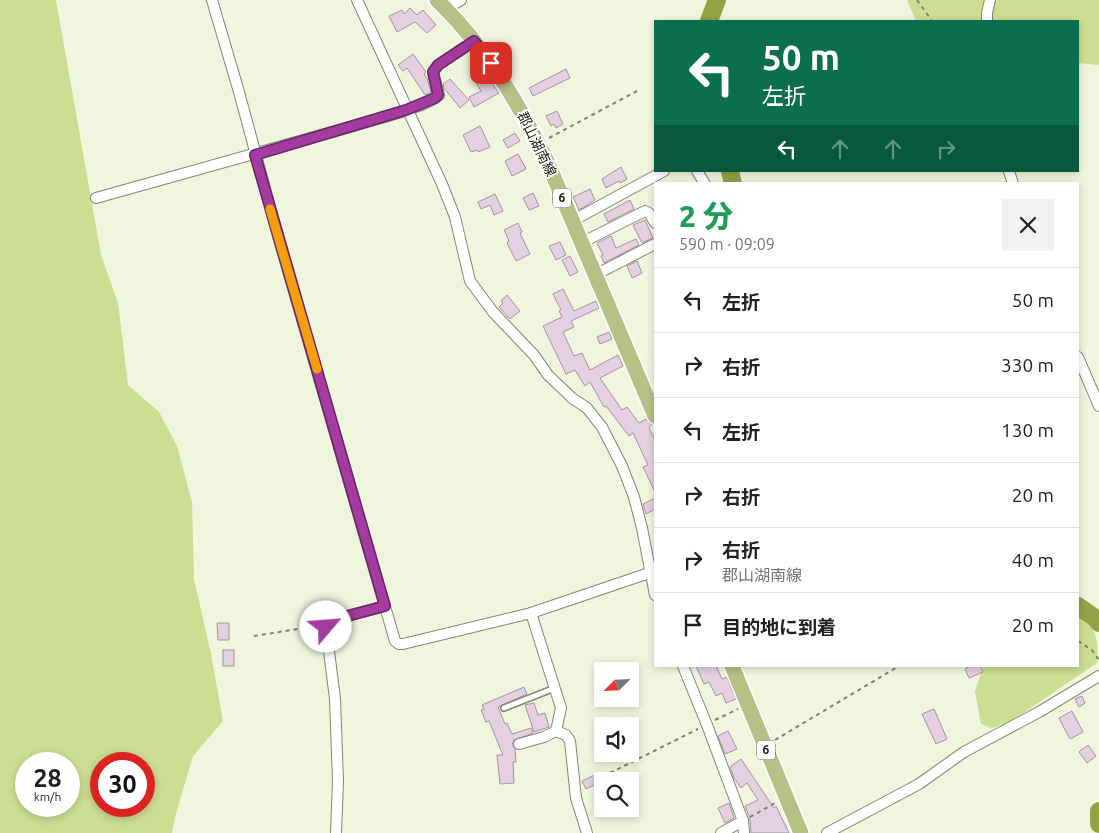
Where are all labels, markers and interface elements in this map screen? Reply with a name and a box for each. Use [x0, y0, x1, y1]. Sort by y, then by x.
text: 50 m [762, 37, 840, 77]
icon: left [679, 40, 744, 105]
pin [470, 42, 512, 84]
icon: arrive [477, 49, 505, 77]
text: 左折 [762, 83, 806, 108]
street label: 郡山湖南線 [514, 109, 560, 179]
icon: left [773, 135, 801, 163]
icon: ahead [826, 135, 854, 163]
icon: ahead [879, 135, 907, 163]
icon: right [932, 135, 960, 163]
road number: 6 [553, 188, 571, 208]
text: 2 分 [679, 199, 733, 233]
button: close [1002, 199, 1054, 251]
text: 590 m · 09:09 [679, 235, 775, 253]
icon: left [679, 286, 707, 314]
text: 50 m [1012, 289, 1054, 311]
text: 左折 [722, 291, 760, 313]
icon: right [679, 351, 707, 379]
text: 330 m [1001, 354, 1054, 376]
text: 右折 [722, 356, 760, 378]
icon: left [679, 416, 707, 444]
text: 130 m [1001, 419, 1054, 441]
text: 左折 [722, 421, 760, 443]
icon: right [679, 481, 707, 509]
text: 20 m [1012, 484, 1054, 506]
text: 右折 [722, 486, 760, 508]
text: 右折 [722, 539, 760, 561]
icon: right [679, 546, 707, 574]
text: 40 m [1012, 549, 1054, 571]
text: 郡山湖南線 [722, 566, 802, 584]
position arrow [299, 600, 351, 652]
icon: arrive [679, 611, 707, 639]
text: 20 m [1012, 614, 1054, 636]
text: 目的地に到着 [722, 616, 836, 638]
north arrow [594, 662, 639, 708]
map controls [594, 662, 639, 817]
button: sound [594, 717, 639, 762]
road number: 6 [757, 740, 775, 760]
speed limit sign: 30 [90, 752, 155, 817]
text: 28 [33, 764, 62, 792]
button: search [594, 772, 639, 817]
text: km/h [34, 790, 61, 803]

